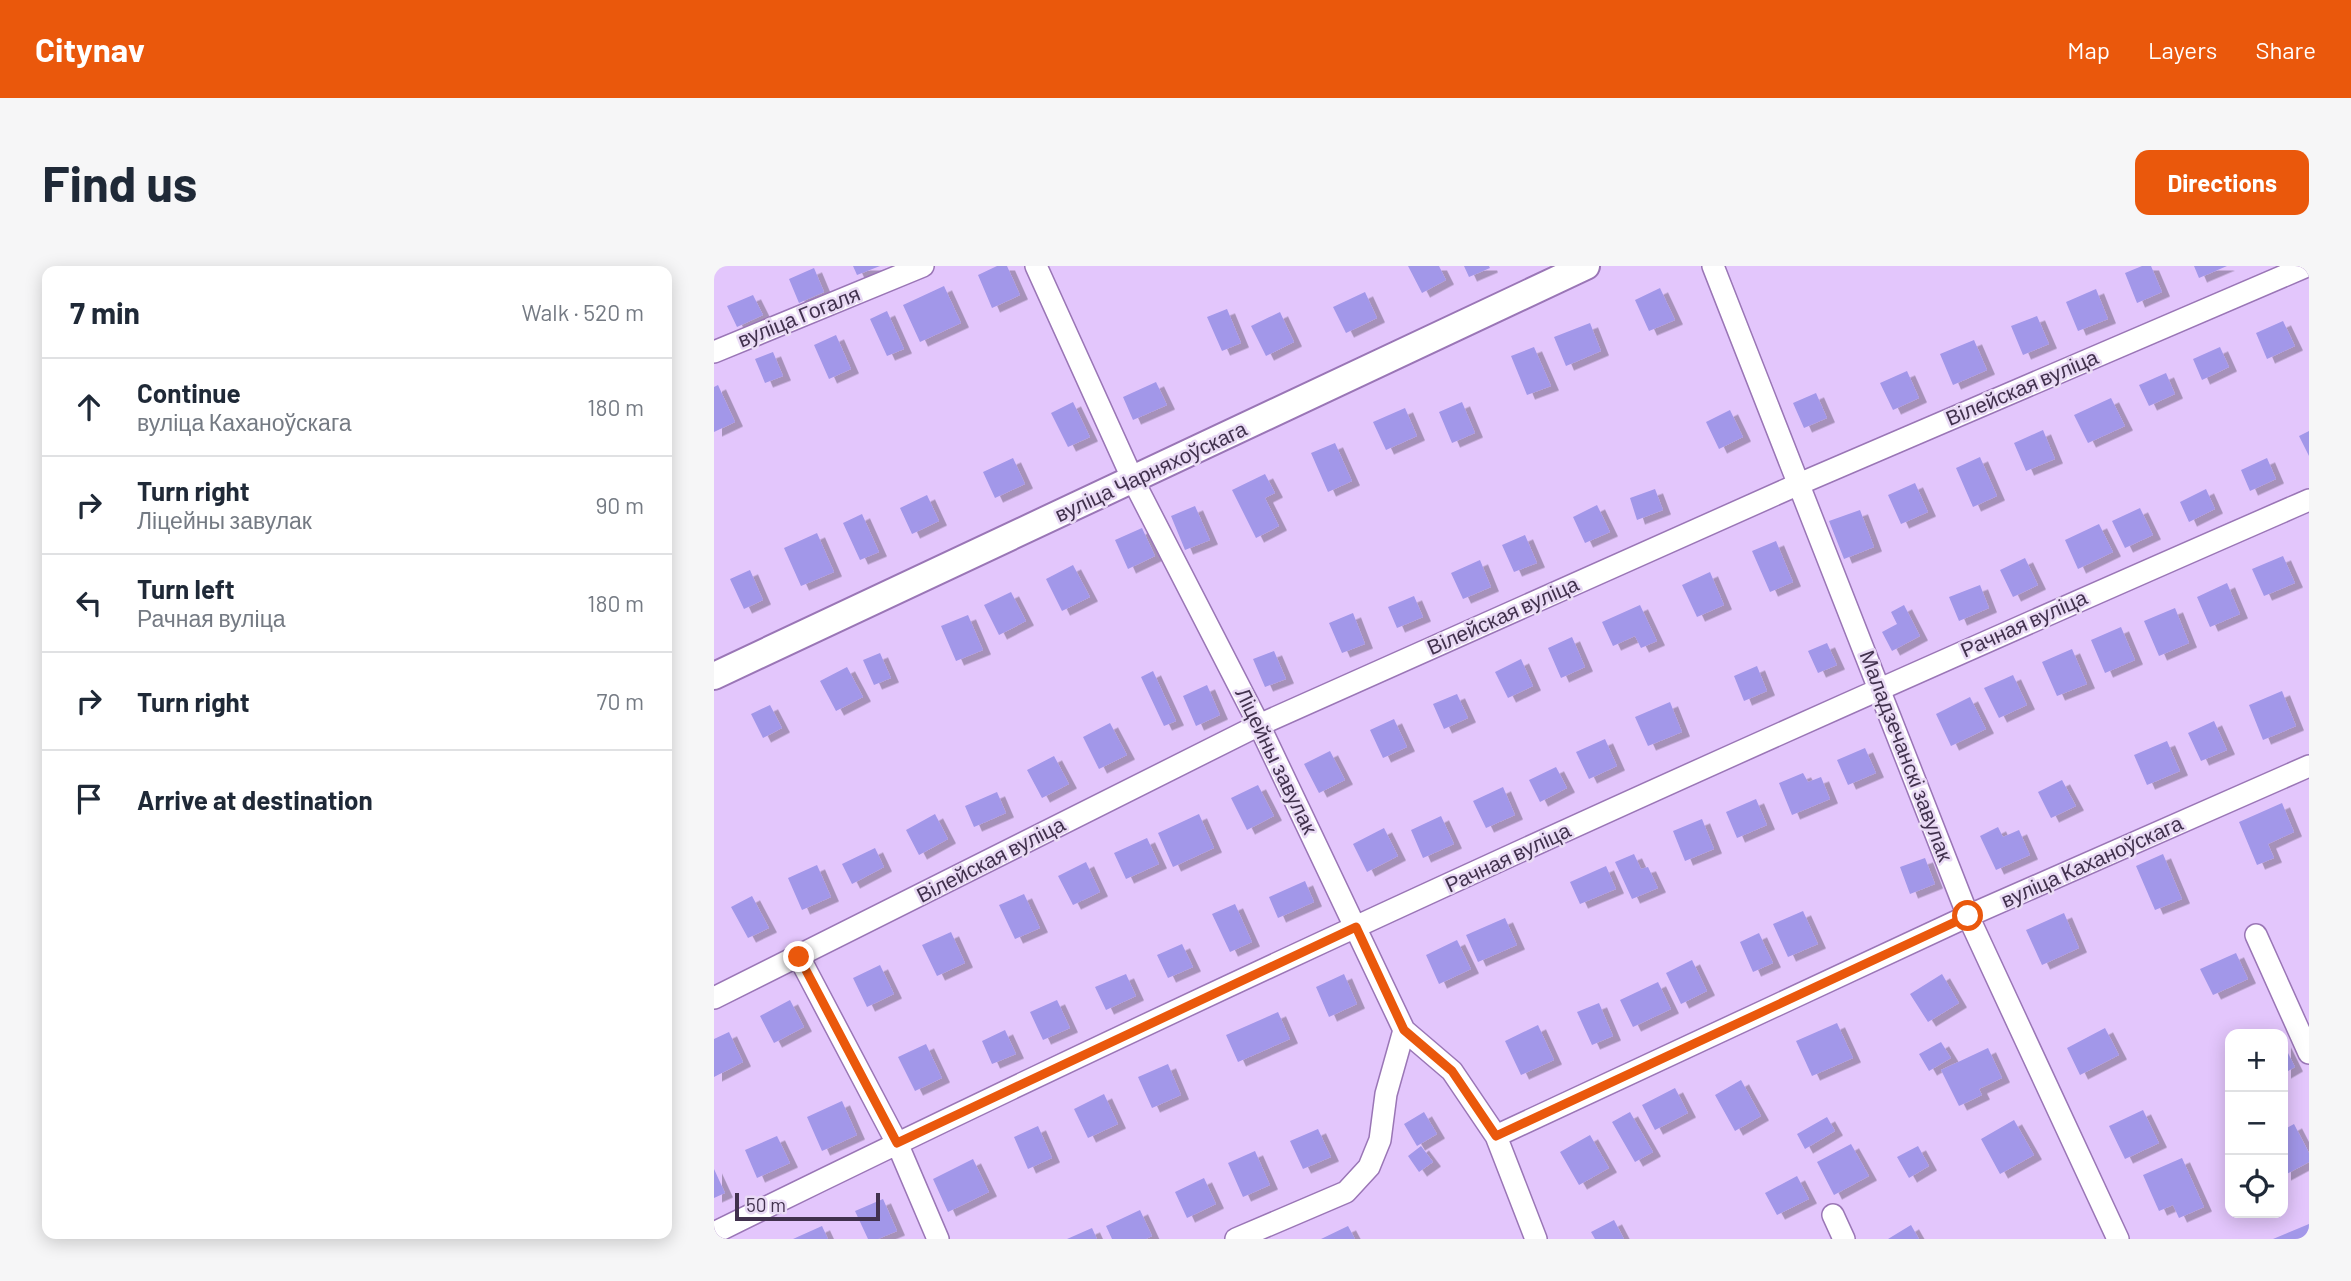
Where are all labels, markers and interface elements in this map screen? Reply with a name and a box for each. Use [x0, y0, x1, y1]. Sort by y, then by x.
text: Citynav [35, 29, 145, 69]
text: Map [2067, 35, 2110, 64]
text: Layers [2148, 35, 2217, 64]
text: Share [2255, 35, 2316, 64]
button: Directions [2135, 150, 2309, 215]
text: Find us [42, 153, 197, 212]
street label: вуліца Гогаля [734, 280, 863, 351]
text: 7 min [70, 294, 140, 330]
text: Walk · 520 m [522, 298, 644, 326]
street label: Вілейская вуліца [1941, 343, 2102, 430]
text: Continue [137, 377, 241, 408]
icon: ahead [70, 388, 108, 426]
text: 180 m [587, 393, 644, 421]
text: вуліца Каханоўскага [137, 408, 352, 436]
street label: вуліца Чарняхоўскага [1050, 415, 1251, 526]
text: Turn right [137, 475, 250, 506]
icon: right [70, 486, 108, 524]
text: 90 m [595, 491, 644, 519]
text: Ліцейны завулак [137, 506, 312, 534]
street label: Вілейская вуліца [1423, 570, 1582, 659]
text: Turn left [137, 573, 235, 604]
street label: Рачная вуліца [1956, 583, 2091, 662]
icon: left [70, 584, 108, 622]
text: 180 m [587, 589, 644, 617]
text: Рачная вуліца [137, 604, 286, 632]
street label: Маладзечанскі завулак [1856, 646, 1959, 865]
icon: right [70, 682, 108, 720]
street label: Ліцейны завулак [1231, 683, 1324, 838]
text: Turn right [137, 686, 250, 717]
text: 70 m [597, 687, 644, 715]
icon: arrive [70, 780, 108, 818]
text: Arrive at destination [137, 784, 373, 815]
street label: вуліца Каханоўскага [1997, 809, 2186, 912]
street label: Вілейская вуліца [912, 810, 1069, 907]
street label: Рачная вуліца [1441, 817, 1574, 897]
route start [1952, 900, 1983, 931]
route end [783, 941, 814, 972]
map controls [2225, 1029, 2288, 1218]
button: + [2225, 1029, 2288, 1092]
button: − [2225, 1092, 2288, 1155]
button: locate [2225, 1155, 2288, 1218]
scale bar [735, 1190, 880, 1222]
text: 50 m [746, 1193, 786, 1216]

